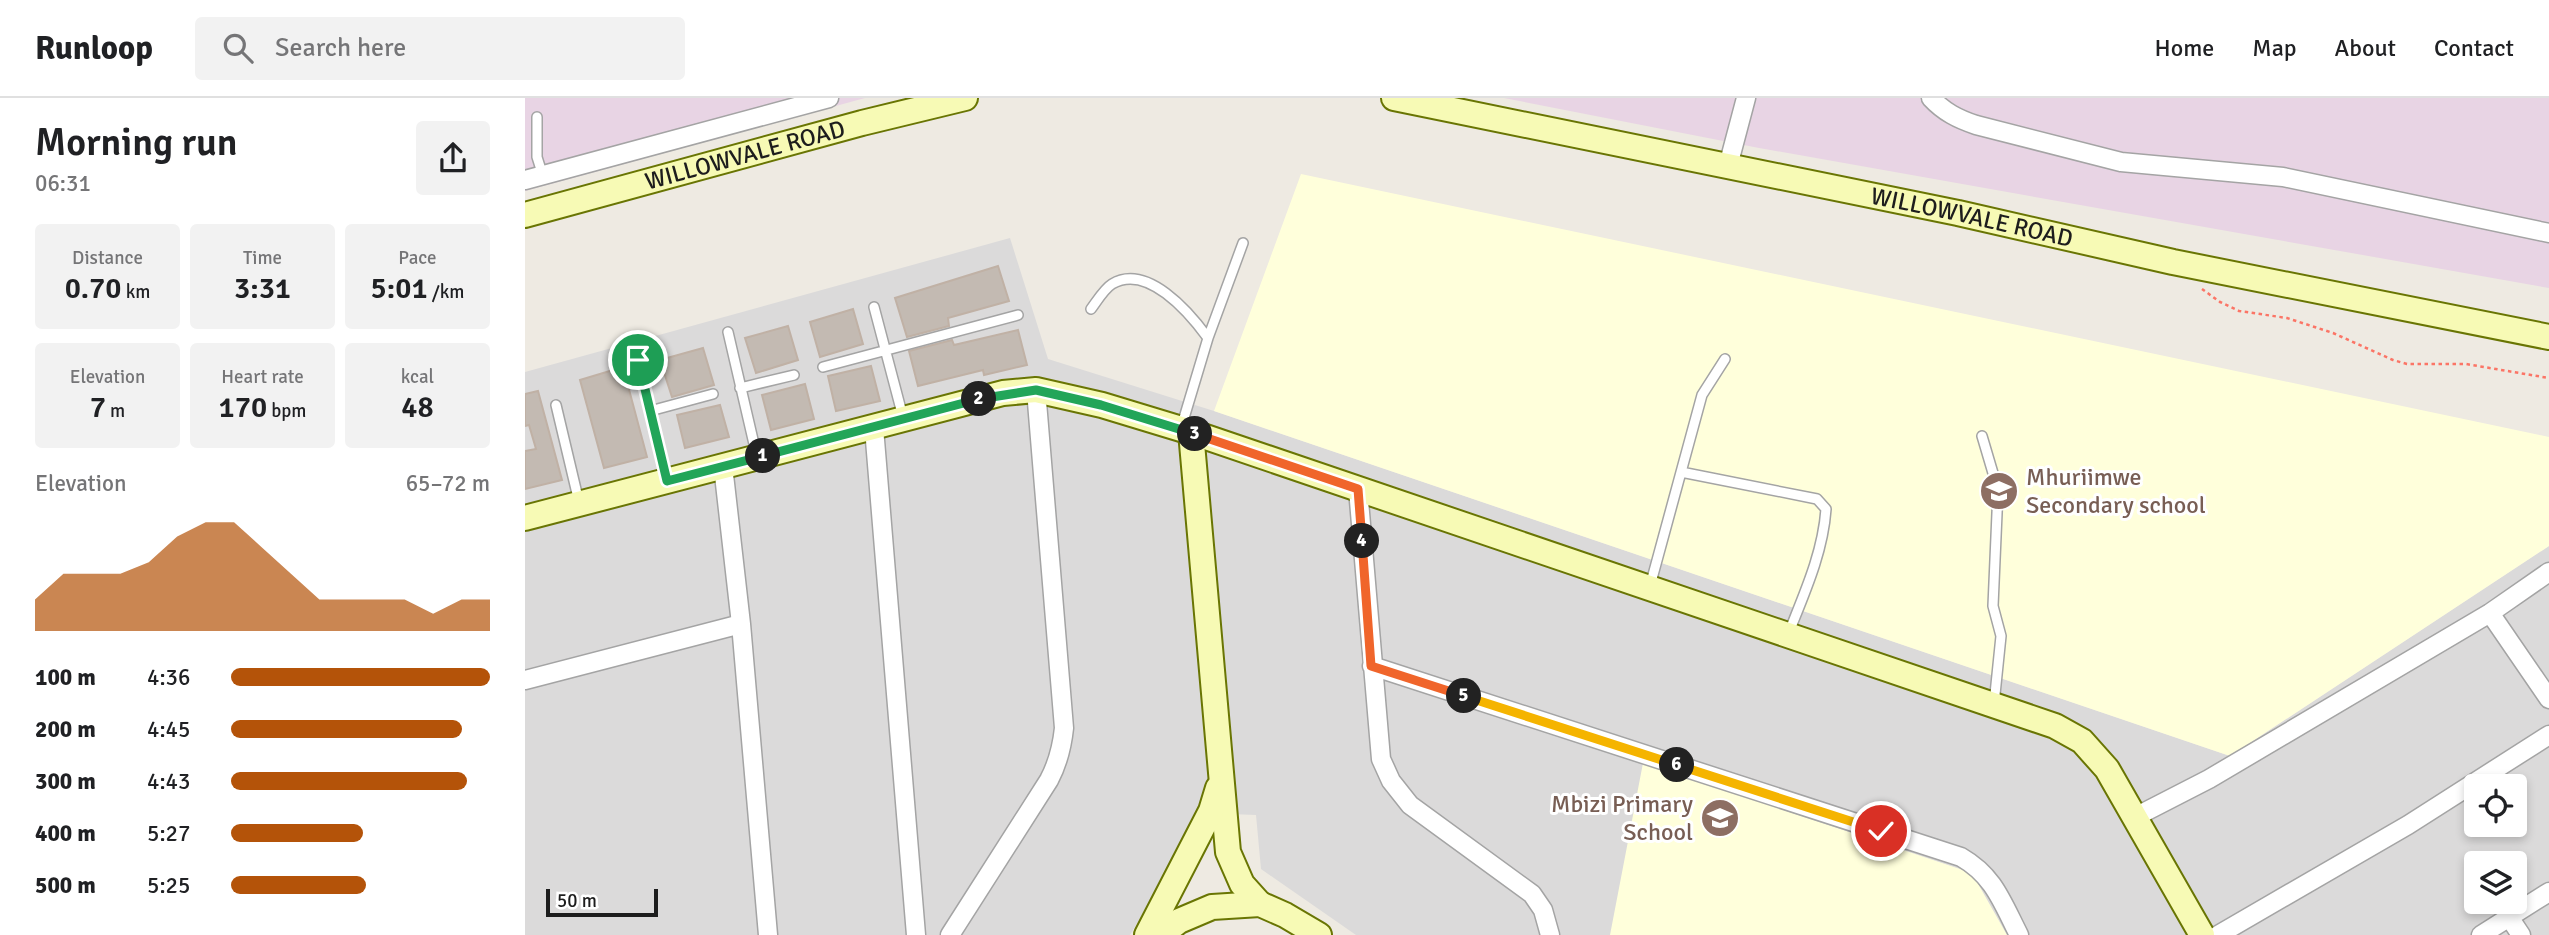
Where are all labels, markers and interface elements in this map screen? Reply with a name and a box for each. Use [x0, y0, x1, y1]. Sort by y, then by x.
search box [195, 17, 685, 80]
text: Runloop [35, 28, 153, 69]
icon: search [219, 29, 257, 67]
text: Search here [275, 32, 406, 64]
text: Home [2154, 33, 2214, 63]
text: Map [2252, 33, 2297, 63]
text: About [2335, 33, 2396, 63]
text: Contact [2434, 33, 2514, 63]
street label: WILLOWVALE ROAD [642, 113, 848, 197]
text: Morning run [35, 119, 238, 166]
button: share [416, 121, 490, 195]
text: 06:31 [35, 169, 91, 198]
street label: WILLOWVALE ROAD [1868, 181, 2076, 254]
text: Distance [72, 246, 143, 270]
text: Time [243, 246, 282, 270]
text: Pace [398, 246, 437, 270]
text: 0.70 [65, 270, 122, 307]
text: 3:31 [234, 270, 291, 307]
text: 5:01 [371, 270, 428, 307]
text: km [122, 280, 150, 304]
text: /km [428, 280, 464, 304]
pin [608, 330, 668, 390]
icon: arrive [619, 341, 657, 379]
text: Elevation [70, 365, 145, 389]
text: Heart rate [221, 365, 304, 389]
text: kcal [401, 365, 434, 389]
pin: 2 [961, 382, 997, 416]
text: 2 [973, 386, 984, 410]
text: 7 [90, 389, 106, 426]
text: 170 [218, 389, 267, 426]
text: 48 [401, 389, 434, 426]
text: m [106, 399, 125, 423]
text: bpm [267, 399, 307, 423]
pin: 3 [1177, 416, 1213, 452]
text: 3 [1189, 421, 1200, 445]
pin: 1 [745, 438, 781, 474]
text: 1 [757, 443, 768, 467]
place label: Mhuriimwe Secondary school [2026, 462, 2206, 520]
text: Elevation [35, 469, 127, 498]
text: 65–72 m [406, 469, 490, 498]
school or university icon: Mhuriimwe Secondary school [1978, 470, 2020, 512]
pin: 4 [1345, 524, 1379, 558]
text: 4 [1356, 528, 1367, 552]
text: 100 m [35, 663, 96, 692]
text: 4:36 [147, 663, 190, 692]
pin: 5 [1447, 678, 1481, 714]
text: 5 [1458, 683, 1469, 707]
text: 200 m [35, 715, 96, 744]
text: 4:45 [147, 715, 190, 744]
pin: 6 [1659, 748, 1695, 782]
text: 6 [1671, 752, 1682, 776]
text: 300 m [35, 767, 96, 796]
text: 4:43 [147, 767, 190, 796]
map controls [2464, 774, 2527, 914]
button: locate [2464, 774, 2527, 837]
place label: Mbizi Primary School [1551, 789, 1693, 847]
school or university icon: Mbizi Primary School [1699, 797, 1741, 839]
pin [1851, 801, 1911, 861]
icon: check [1862, 812, 1900, 850]
text: 400 m [35, 819, 96, 848]
text: 5:27 [147, 819, 190, 848]
button: layers [2464, 851, 2527, 914]
text: 500 m [35, 871, 96, 900]
text: 5:25 [147, 871, 190, 900]
scale bar [546, 886, 658, 918]
text: 50 m [557, 889, 597, 913]

